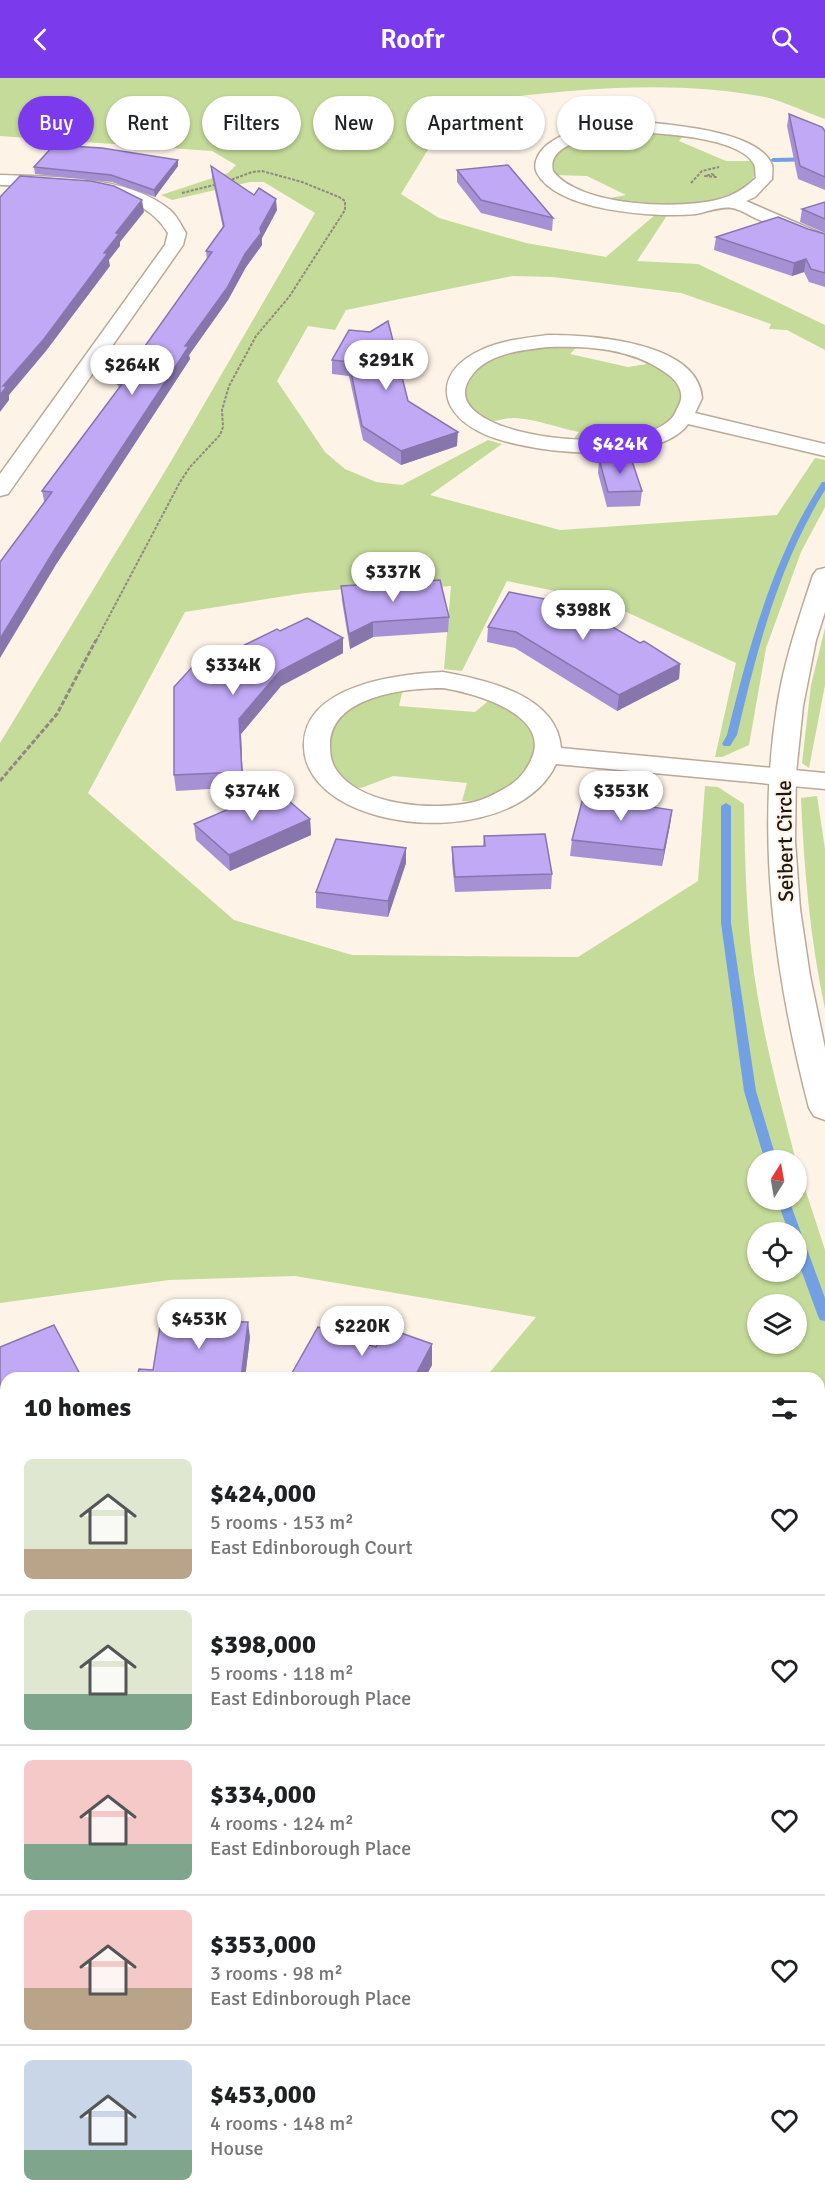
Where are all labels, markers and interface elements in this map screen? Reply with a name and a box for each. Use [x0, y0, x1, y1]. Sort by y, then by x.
icon: back [24, 23, 57, 56]
text: Roofr [380, 23, 445, 56]
icon: search [768, 23, 801, 56]
chip: Buy [18, 96, 94, 150]
chip: Rent [106, 96, 190, 150]
chip: Filters [202, 96, 301, 150]
chip: New [313, 96, 394, 150]
chip: Apartment [406, 96, 545, 150]
chip: House [557, 96, 655, 150]
pin: $291K [344, 340, 428, 391]
pin: $264K [90, 345, 174, 396]
text: $291K [358, 347, 414, 372]
text: $264K [104, 352, 160, 377]
pin: $424K [578, 424, 662, 475]
text: $424K [592, 431, 648, 456]
pin: $337K [351, 552, 435, 603]
text: $337K [365, 559, 421, 584]
pin: $398K [541, 590, 625, 641]
text: $398K [555, 597, 611, 622]
pin: $334K [191, 645, 275, 696]
text: $334K [205, 652, 261, 677]
pin: $374K [210, 771, 294, 822]
pin: $353K [579, 771, 663, 822]
text: $374K [224, 778, 280, 803]
text: $353K [593, 778, 649, 803]
street label: Seibert Circle [771, 780, 799, 902]
north arrow [747, 1150, 807, 1210]
map controls [747, 1150, 807, 1354]
button: locate [747, 1222, 807, 1282]
button: layers [747, 1294, 807, 1354]
pin: $453K [157, 1299, 241, 1350]
text: $453K [171, 1306, 227, 1331]
pin: $220K [320, 1306, 404, 1357]
text: $220K [334, 1313, 390, 1338]
text: 10 homes [24, 1392, 131, 1424]
icon: filters [768, 1392, 801, 1425]
text: $424,000 [210, 1478, 316, 1510]
icon: home [72, 1483, 144, 1555]
icon: heart [768, 1503, 801, 1536]
text: 5 rooms · 153 m² [210, 1510, 354, 1535]
text: East Edinborough Court [210, 1535, 413, 1560]
text: $398,000 [210, 1629, 316, 1661]
icon: home [72, 1634, 144, 1706]
icon: heart [768, 1654, 801, 1687]
text: 5 rooms · 118 m² [210, 1661, 354, 1686]
text: East Edinborough Place [210, 1686, 411, 1711]
text: $334,000 [210, 1779, 316, 1811]
icon: home [72, 1784, 144, 1856]
icon: heart [768, 1804, 801, 1837]
text: 4 rooms · 124 m² [210, 1811, 354, 1836]
text: East Edinborough Place [210, 1836, 411, 1861]
text: $353,000 [210, 1929, 316, 1961]
icon: home [72, 1934, 144, 2006]
icon: heart [768, 1954, 801, 1987]
text: 3 rooms · 98 m² [210, 1961, 343, 1986]
text: East Edinborough Place [210, 1986, 411, 2011]
text: $453,000 [210, 2079, 316, 2111]
icon: home [72, 2084, 144, 2156]
icon: heart [768, 2104, 801, 2137]
text: 4 rooms · 148 m² [210, 2111, 354, 2136]
text: House [210, 2136, 264, 2161]

